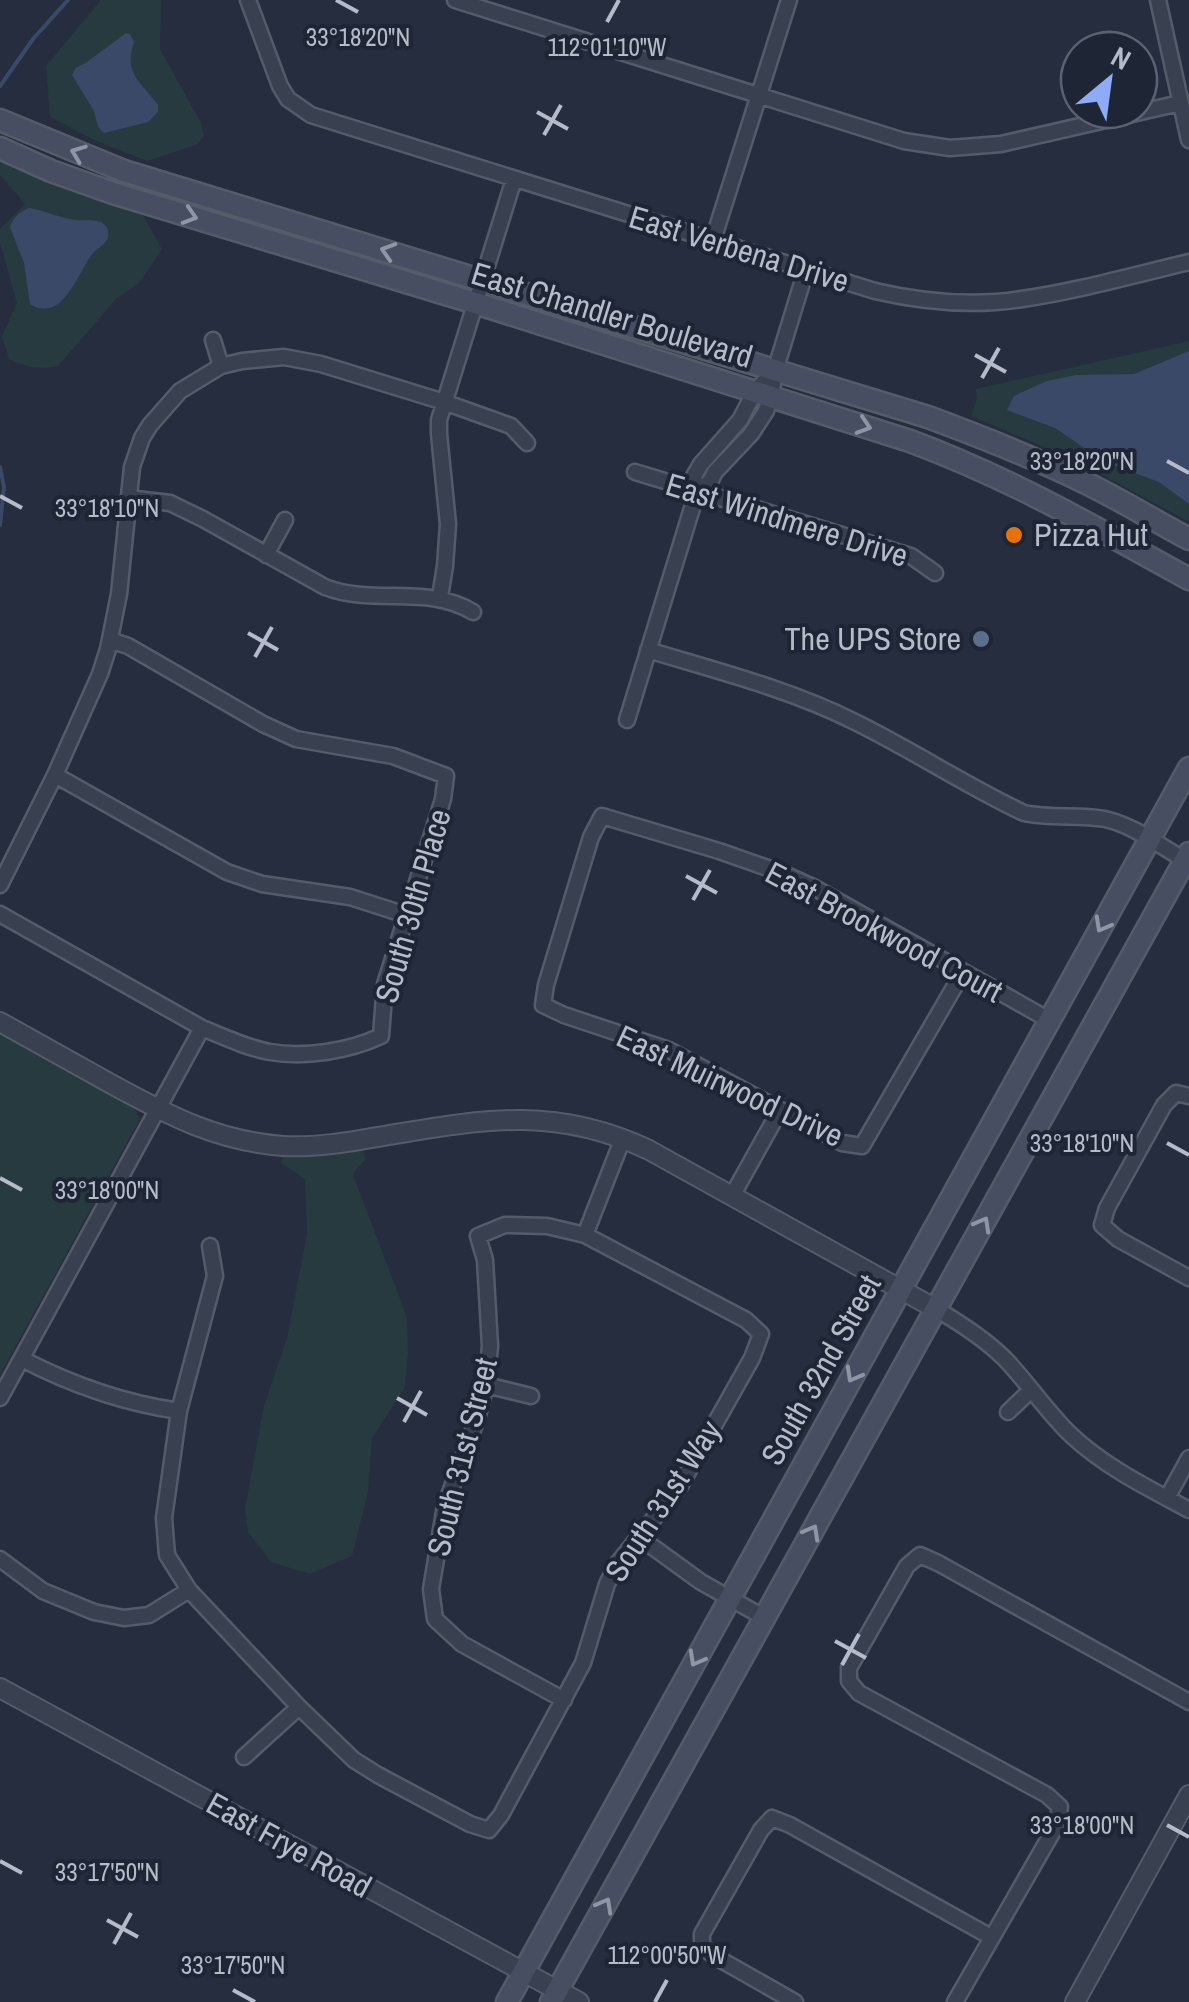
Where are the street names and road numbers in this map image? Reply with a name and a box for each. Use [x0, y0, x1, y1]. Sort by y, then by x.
street label: East Verbena Drive [624, 195, 854, 302]
street label: East Chandler Boulevard [466, 251, 758, 378]
street label: East Windmere Drive [661, 462, 913, 577]
street label: South 30th Place [364, 804, 461, 1008]
street label: East Brookwood Court [758, 851, 1010, 1012]
street label: East Muirwood Drive [610, 1014, 850, 1157]
street label: South 32nd Street [750, 1267, 891, 1473]
street label: South 31st Street [416, 1353, 507, 1560]
street label: South 31st Way [594, 1412, 731, 1590]
street label: East Frye Road [199, 1782, 379, 1908]

